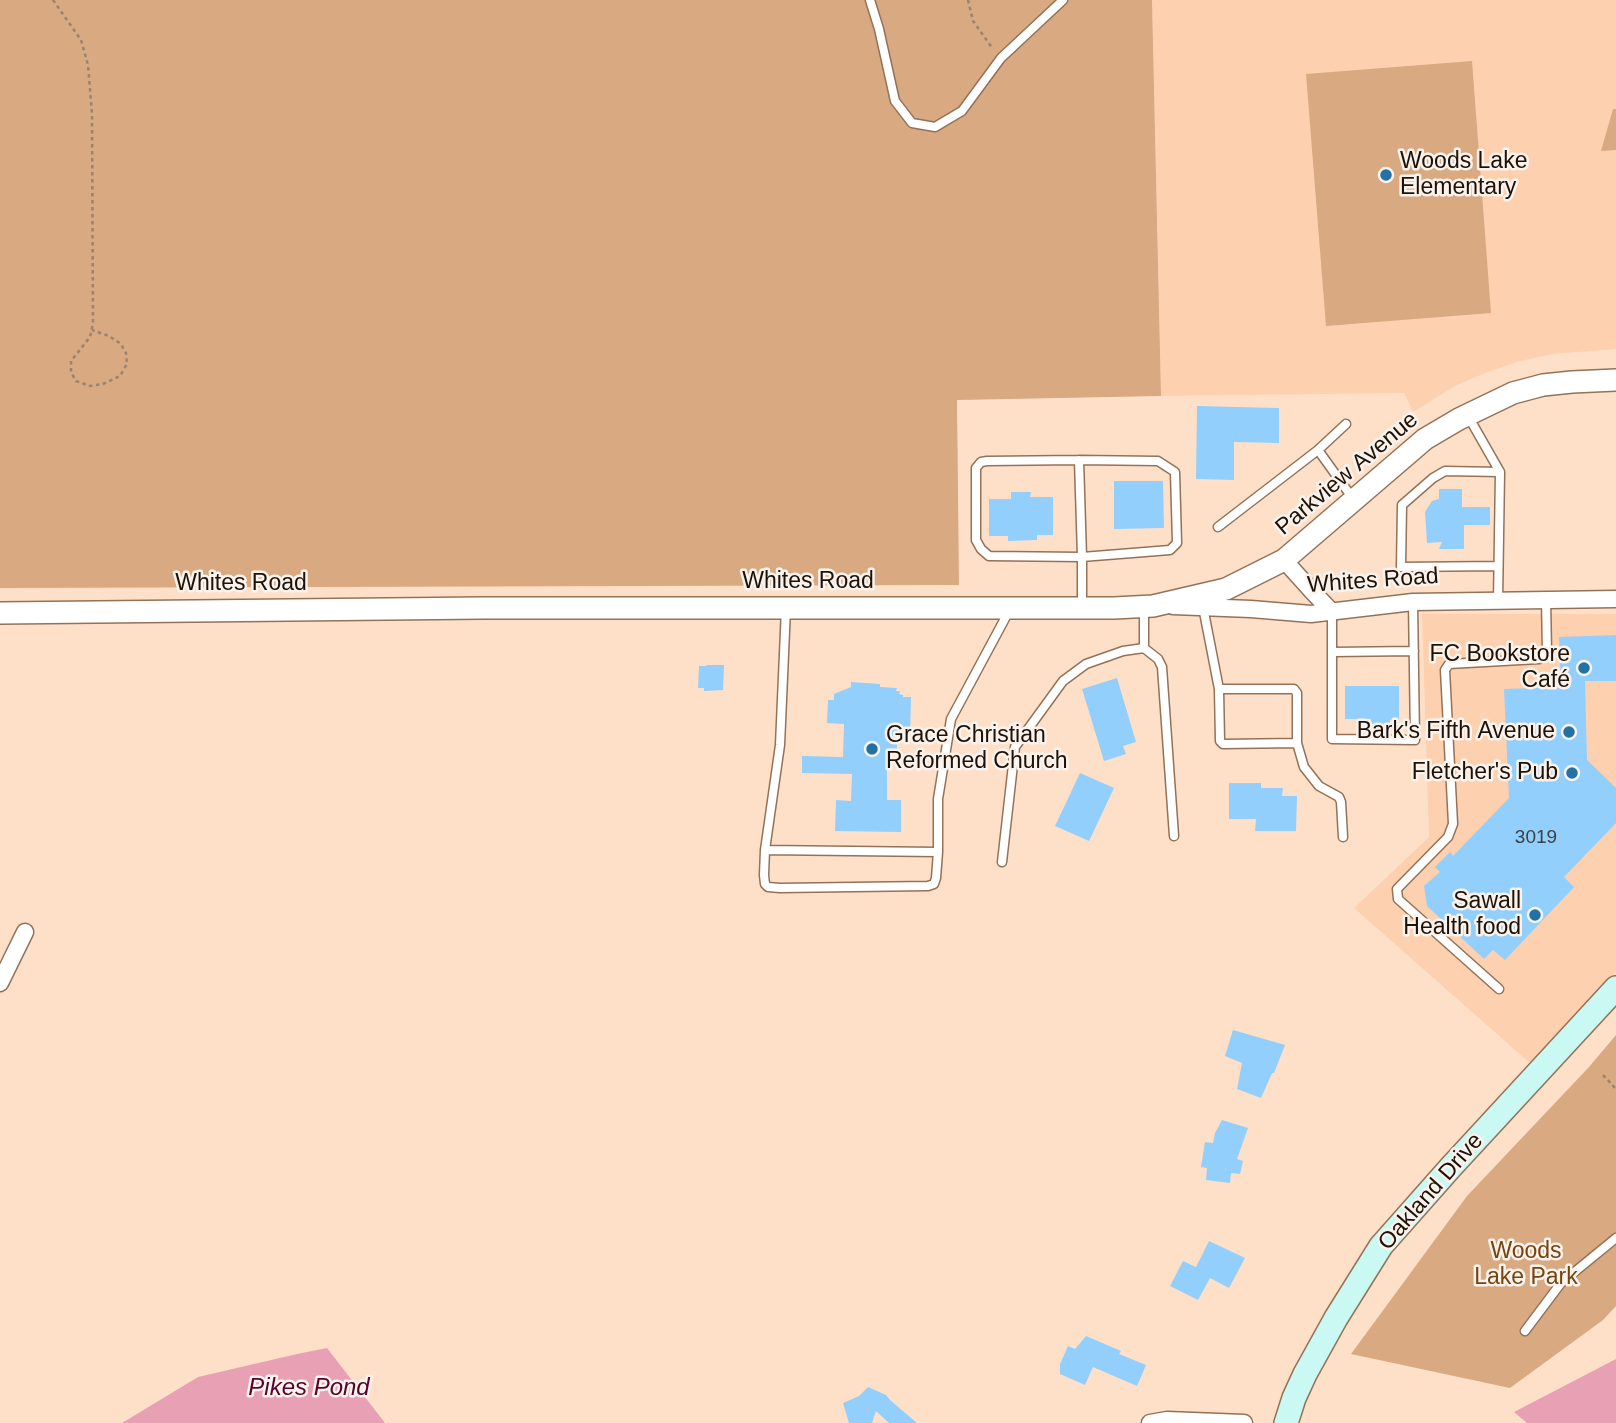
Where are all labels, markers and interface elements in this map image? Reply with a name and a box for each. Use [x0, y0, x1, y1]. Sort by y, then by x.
place label: Woods Lake Elementary [1400, 148, 1527, 202]
marker: Woods Lake Elementary [1378, 167, 1394, 183]
street label: Parkview Avenue [1270, 406, 1424, 542]
street label: Whites Road [1306, 563, 1440, 599]
street label: Whites Road [742, 568, 874, 596]
street label: Whites Road [175, 570, 307, 598]
place label: FC Bookstore Café [1429, 641, 1570, 695]
marker: FC Bookstore Café [1576, 660, 1592, 676]
place label: Bark's Fifth Avenue [1357, 718, 1555, 746]
place label: Grace Christian Reformed Church [886, 722, 1068, 776]
marker: Bark's Fifth Avenue [1561, 724, 1577, 740]
marker: Grace Christian Reformed Church [864, 741, 880, 757]
place label: Fletcher's Pub [1412, 759, 1558, 787]
marker: Fletcher's Pub [1564, 765, 1580, 781]
house number: 3019 [1515, 827, 1557, 849]
place label: Sawall Health food [1403, 888, 1521, 942]
marker: Sawall Health food [1527, 907, 1543, 923]
street label: Oakland Drive [1373, 1128, 1489, 1256]
park label: Woods Lake Park [1474, 1238, 1578, 1292]
water label: Pikes Pond [248, 1374, 370, 1402]

